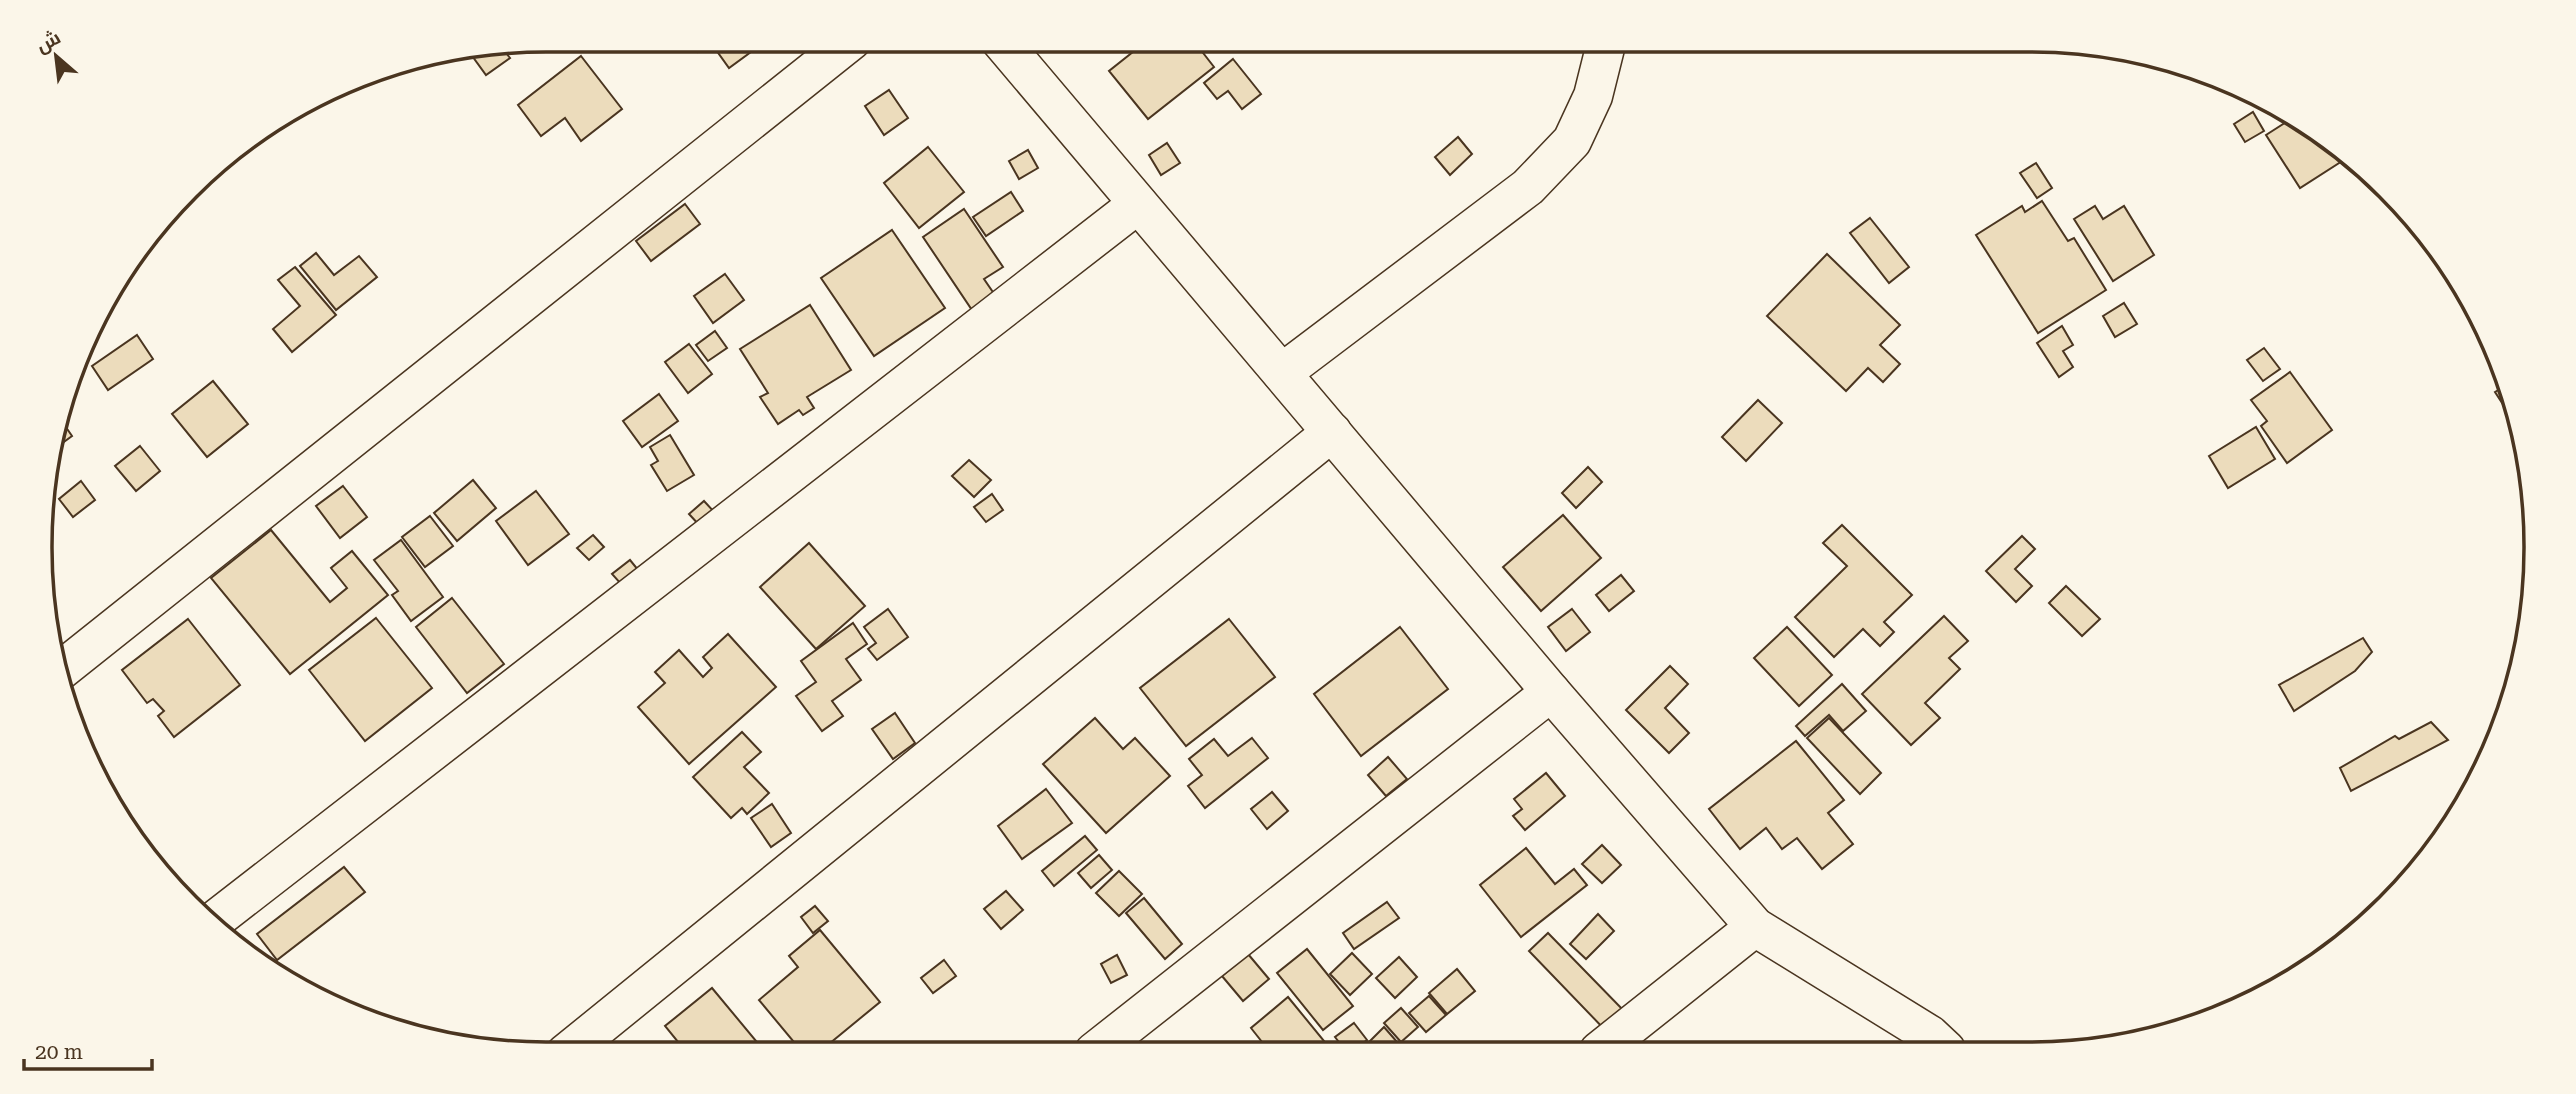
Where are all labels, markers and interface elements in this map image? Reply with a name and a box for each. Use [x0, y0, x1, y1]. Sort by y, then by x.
north arrow [21, 21, 91, 91]
text: ش [32, 26, 64, 57]
scale bar [24, 1028, 152, 1072]
text: 20 m [35, 1040, 83, 1064]

